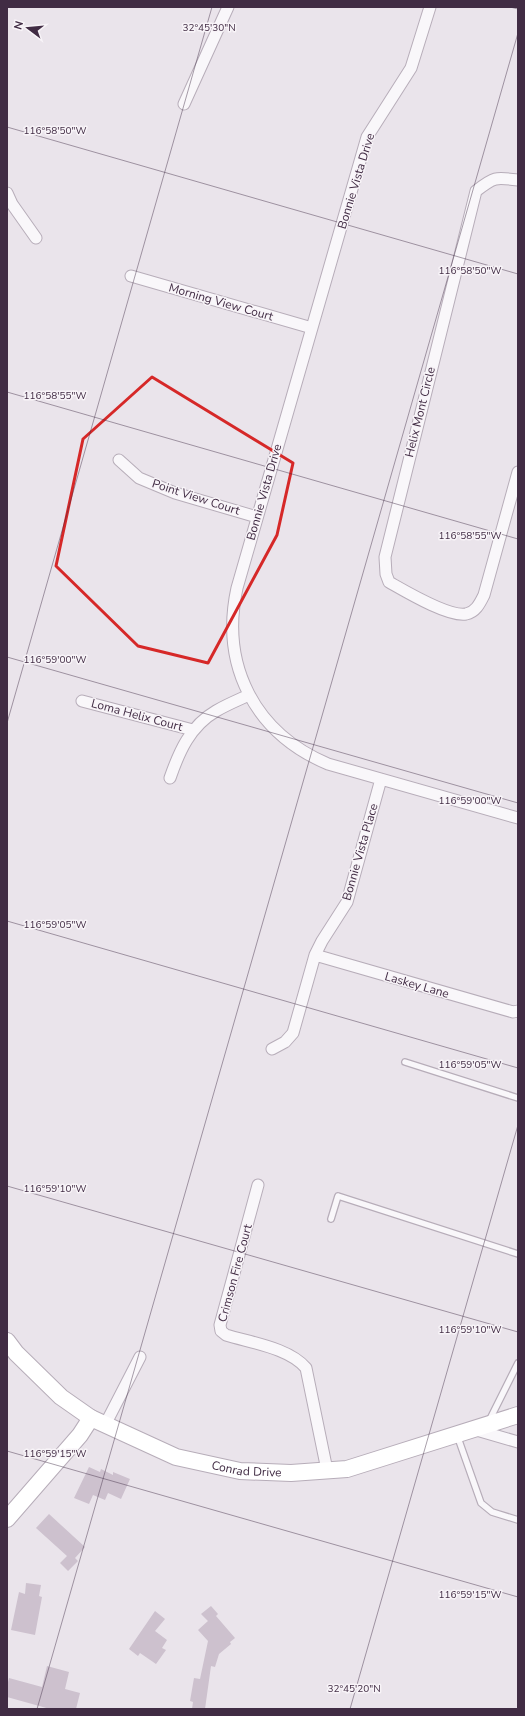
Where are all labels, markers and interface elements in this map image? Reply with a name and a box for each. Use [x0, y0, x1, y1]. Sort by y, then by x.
north arrow [8, 8, 48, 48]
text: N [11, 19, 27, 31]
text: 32°45'30"N [182, 21, 236, 35]
text: 116°58'50"W [24, 124, 86, 138]
street label: Bonnie Vista Drive [334, 131, 378, 231]
text: 116°58'50"W [439, 264, 501, 278]
street label: Morning View Court [167, 279, 276, 325]
street label: Helix Mont Circle [401, 365, 439, 459]
text: 116°58'55"W [24, 389, 86, 403]
street label: Bonnie Vista Drive [243, 442, 285, 542]
street label: Point View Court [150, 475, 243, 519]
text: 116°58'55"W [439, 529, 501, 543]
text: 116°59'00"W [24, 653, 86, 667]
street label: Loma Helix Court [90, 695, 185, 735]
text: 116°59'00"W [439, 794, 501, 808]
street label: Bonnie Vista Place [338, 802, 382, 902]
text: 116°59'05"W [24, 918, 86, 932]
street label: Laskey Lane [383, 968, 451, 1002]
text: 116°59'05"W [439, 1058, 501, 1072]
text: 116°59'10"W [24, 1182, 86, 1196]
street label: Crimson Fire Court [214, 1222, 256, 1324]
text: 116°59'10"W [439, 1323, 501, 1337]
text: 116°59'15"W [24, 1447, 86, 1461]
street label: Conrad Drive [210, 1457, 282, 1481]
text: 116°59'15"W [439, 1588, 501, 1602]
text: 32°45'20"N [327, 1682, 381, 1696]

